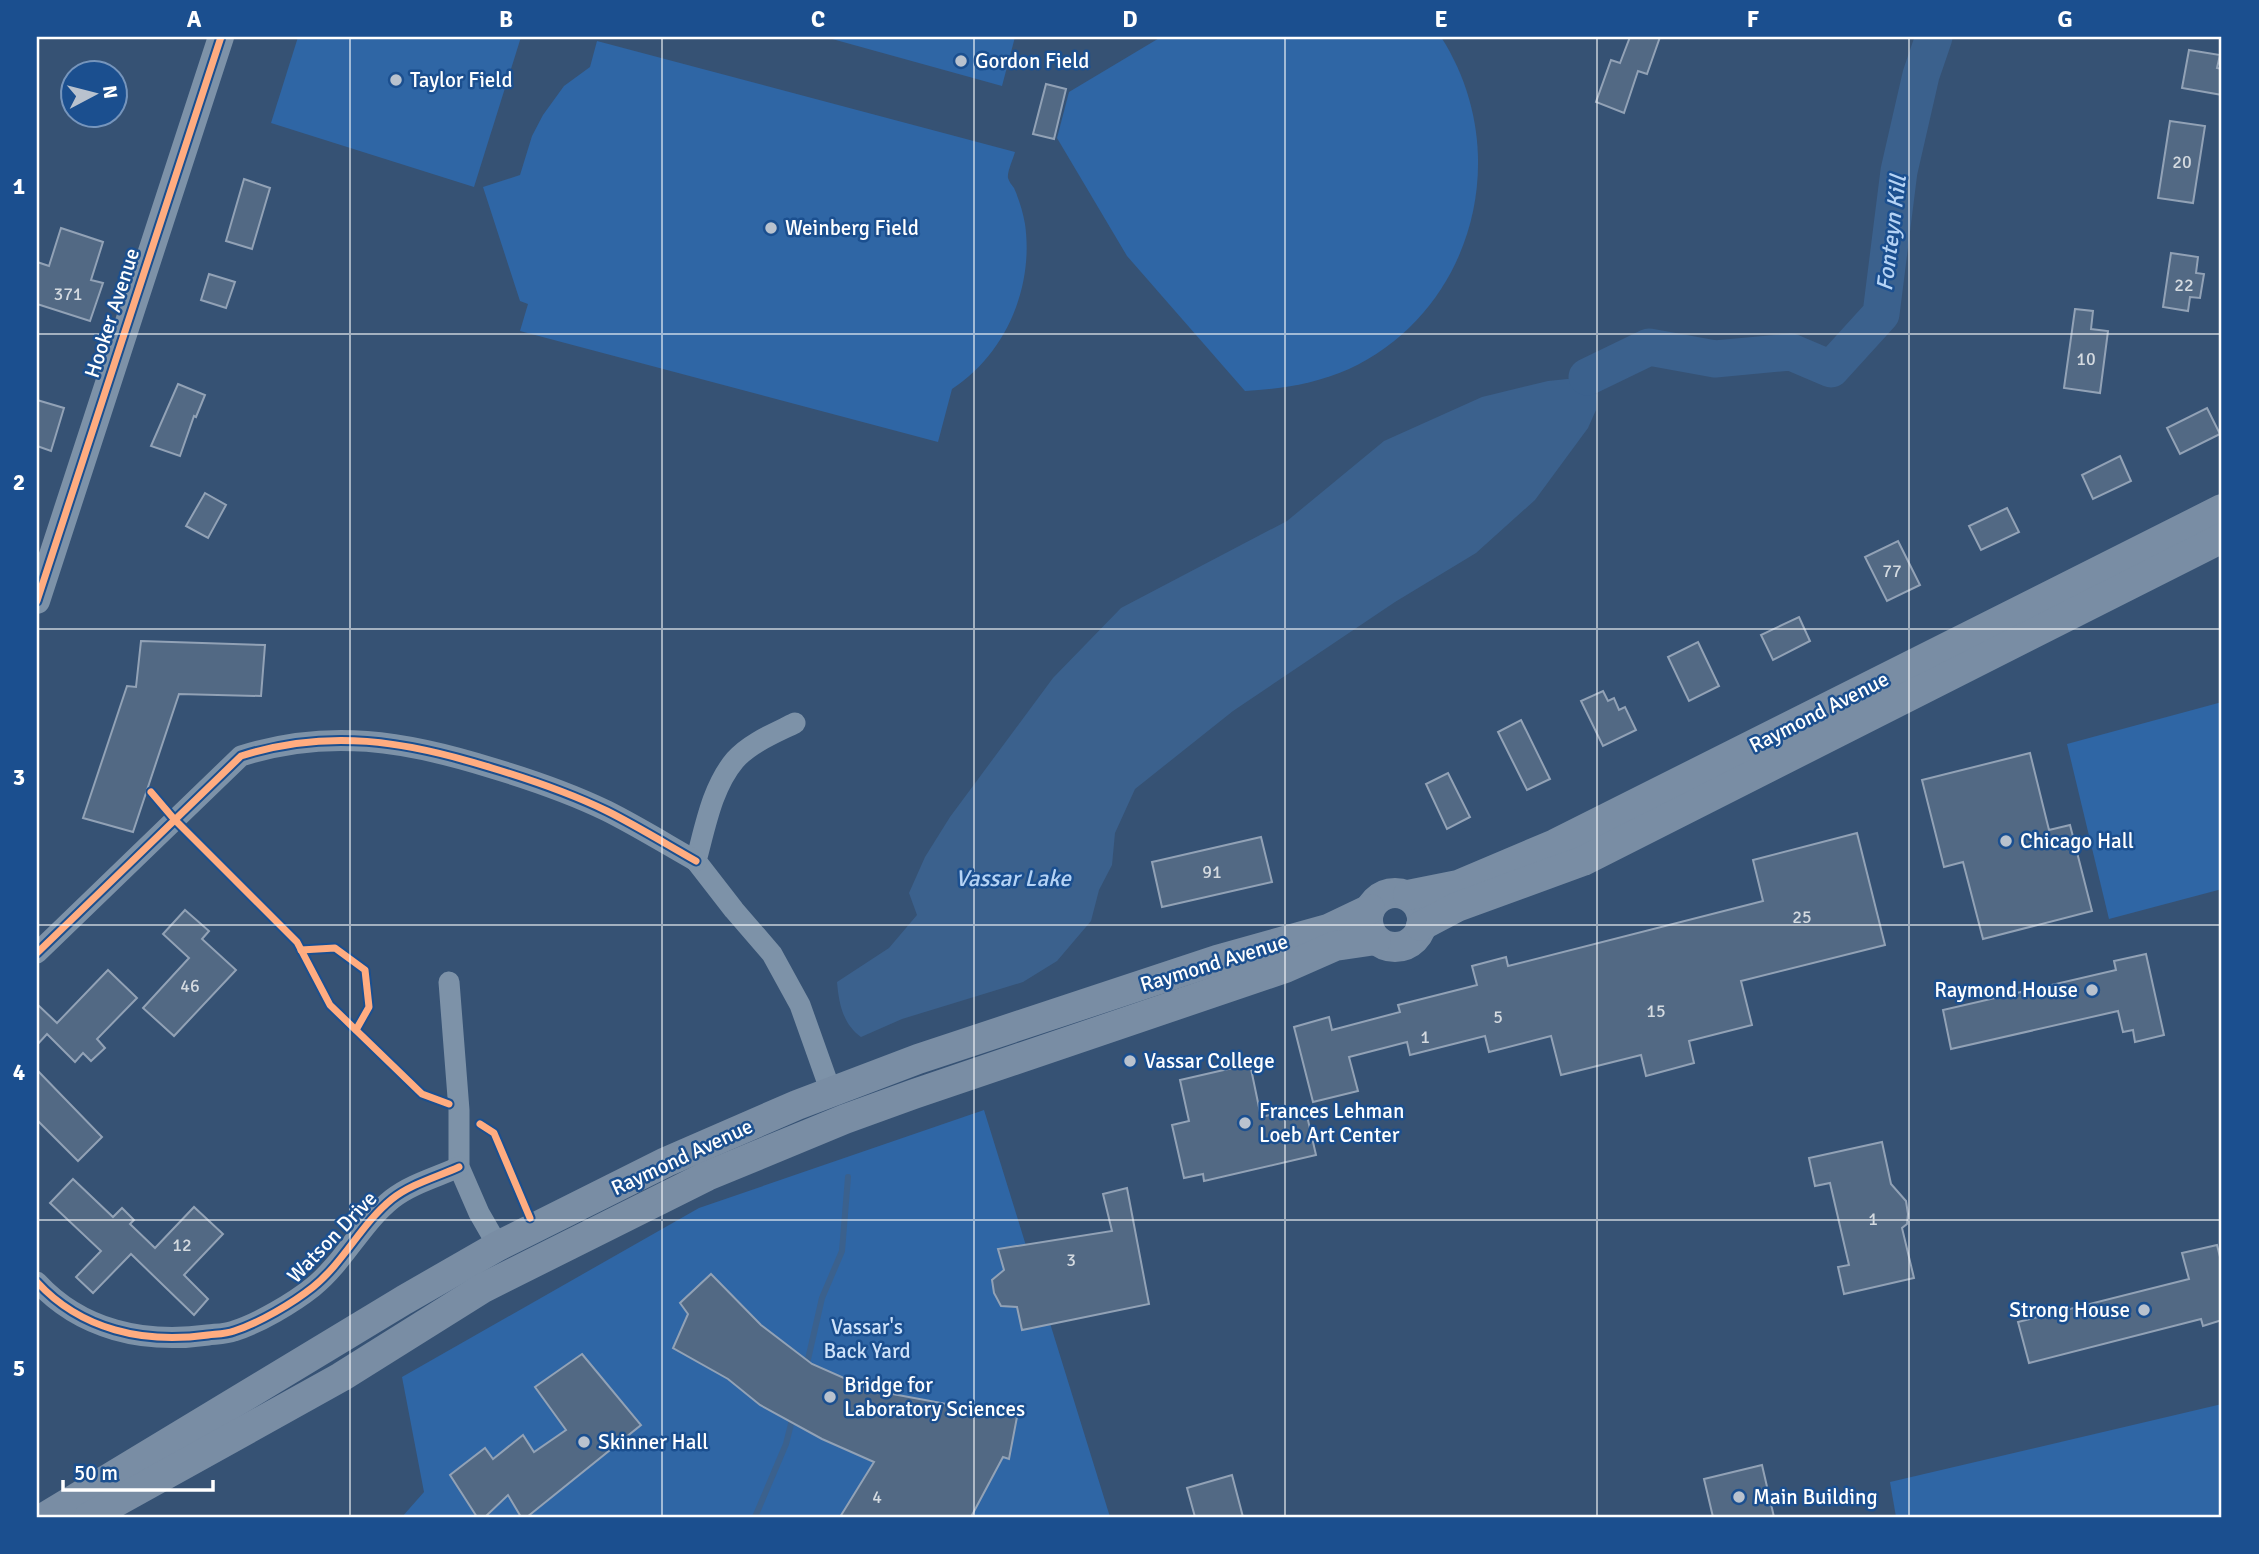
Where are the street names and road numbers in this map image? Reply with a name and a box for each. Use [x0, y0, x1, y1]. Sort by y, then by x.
street label: Hooker Avenue [79, 245, 145, 381]
street label: Raymond Avenue [1745, 666, 1893, 758]
street label: Raymond Avenue [1137, 928, 1291, 998]
street label: Raymond Avenue [607, 1113, 757, 1201]
street label: Watson Drive [282, 1186, 382, 1288]

